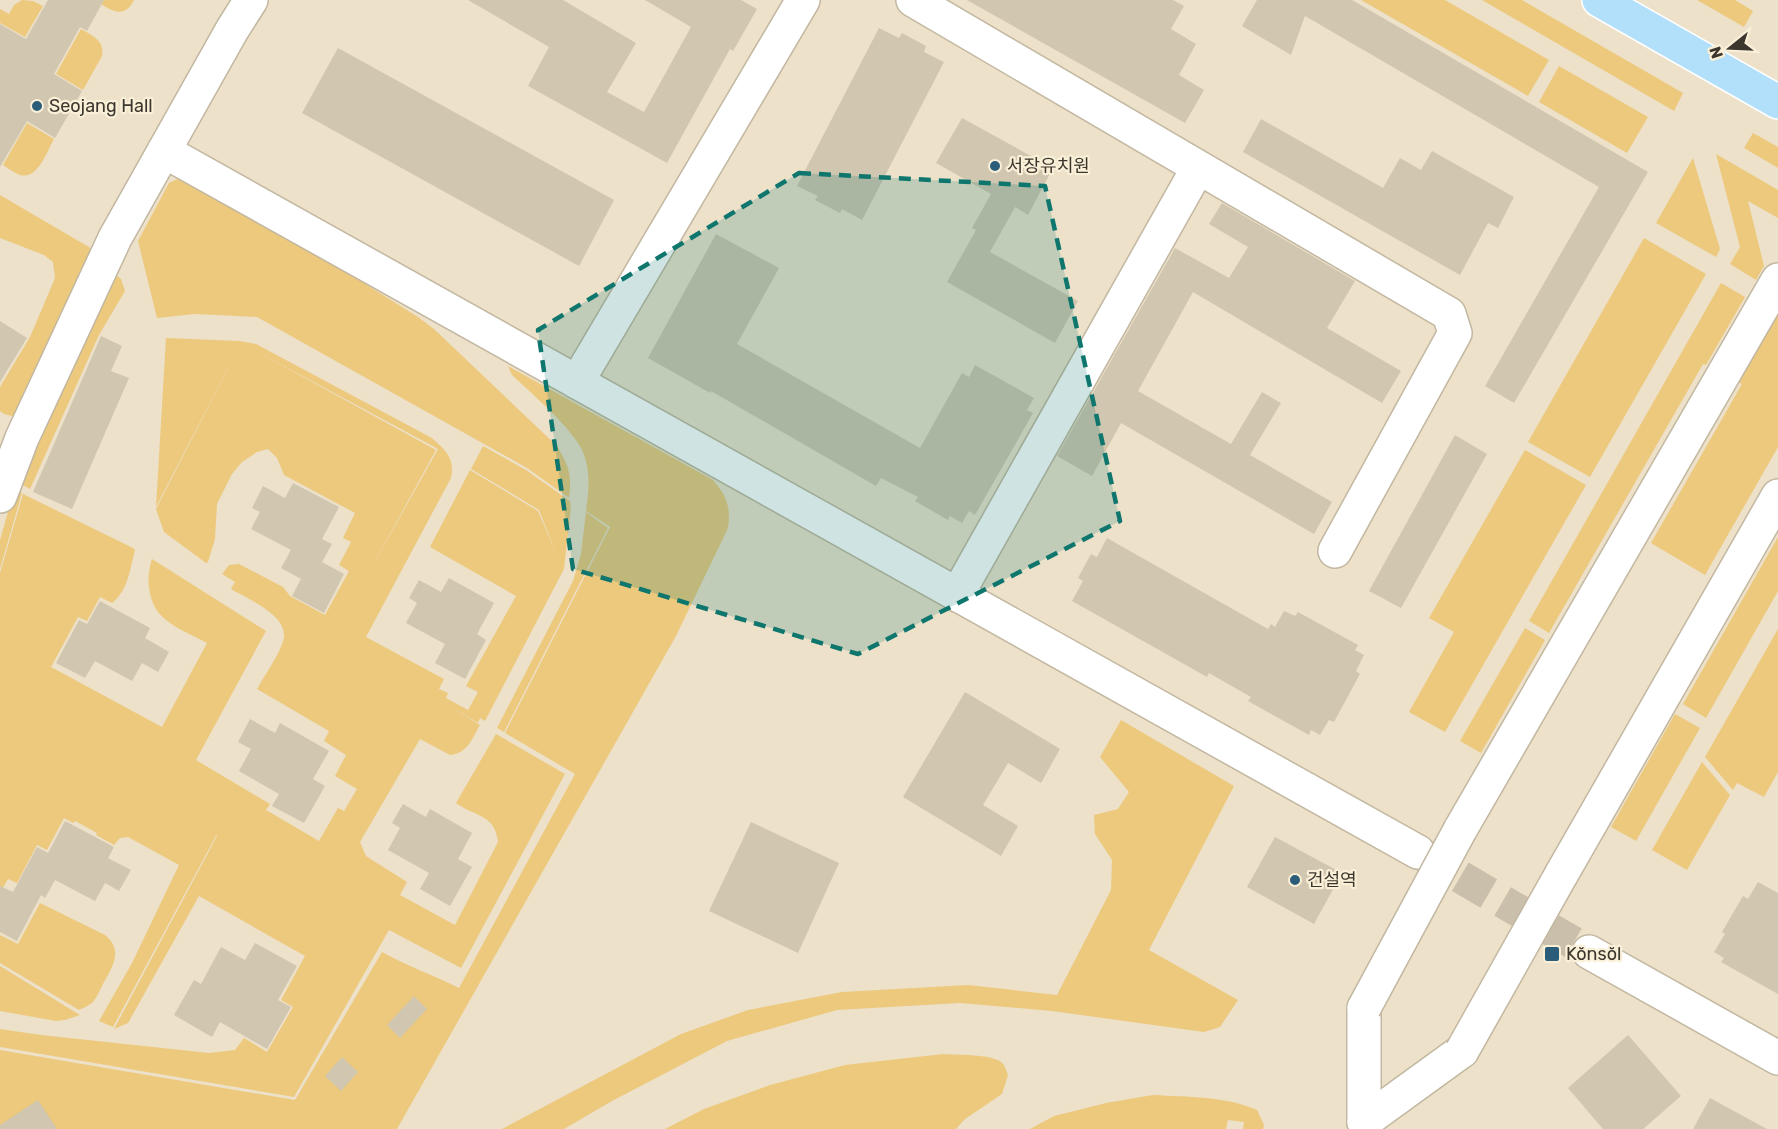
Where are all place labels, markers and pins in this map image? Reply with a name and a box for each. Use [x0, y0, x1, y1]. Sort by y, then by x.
place label: Seojang Hall [49, 95, 153, 117]
marker: Seojang Hall [30, 99, 44, 113]
place label: 서장유치원 [1007, 155, 1090, 177]
marker: 서장유치원 [988, 159, 1002, 173]
place label: 건설역 [1307, 869, 1357, 891]
marker: 건설역 [1288, 873, 1302, 887]
place label: Kŏnsŏl [1566, 943, 1621, 965]
marker: Kŏnsŏl [1543, 945, 1561, 963]

